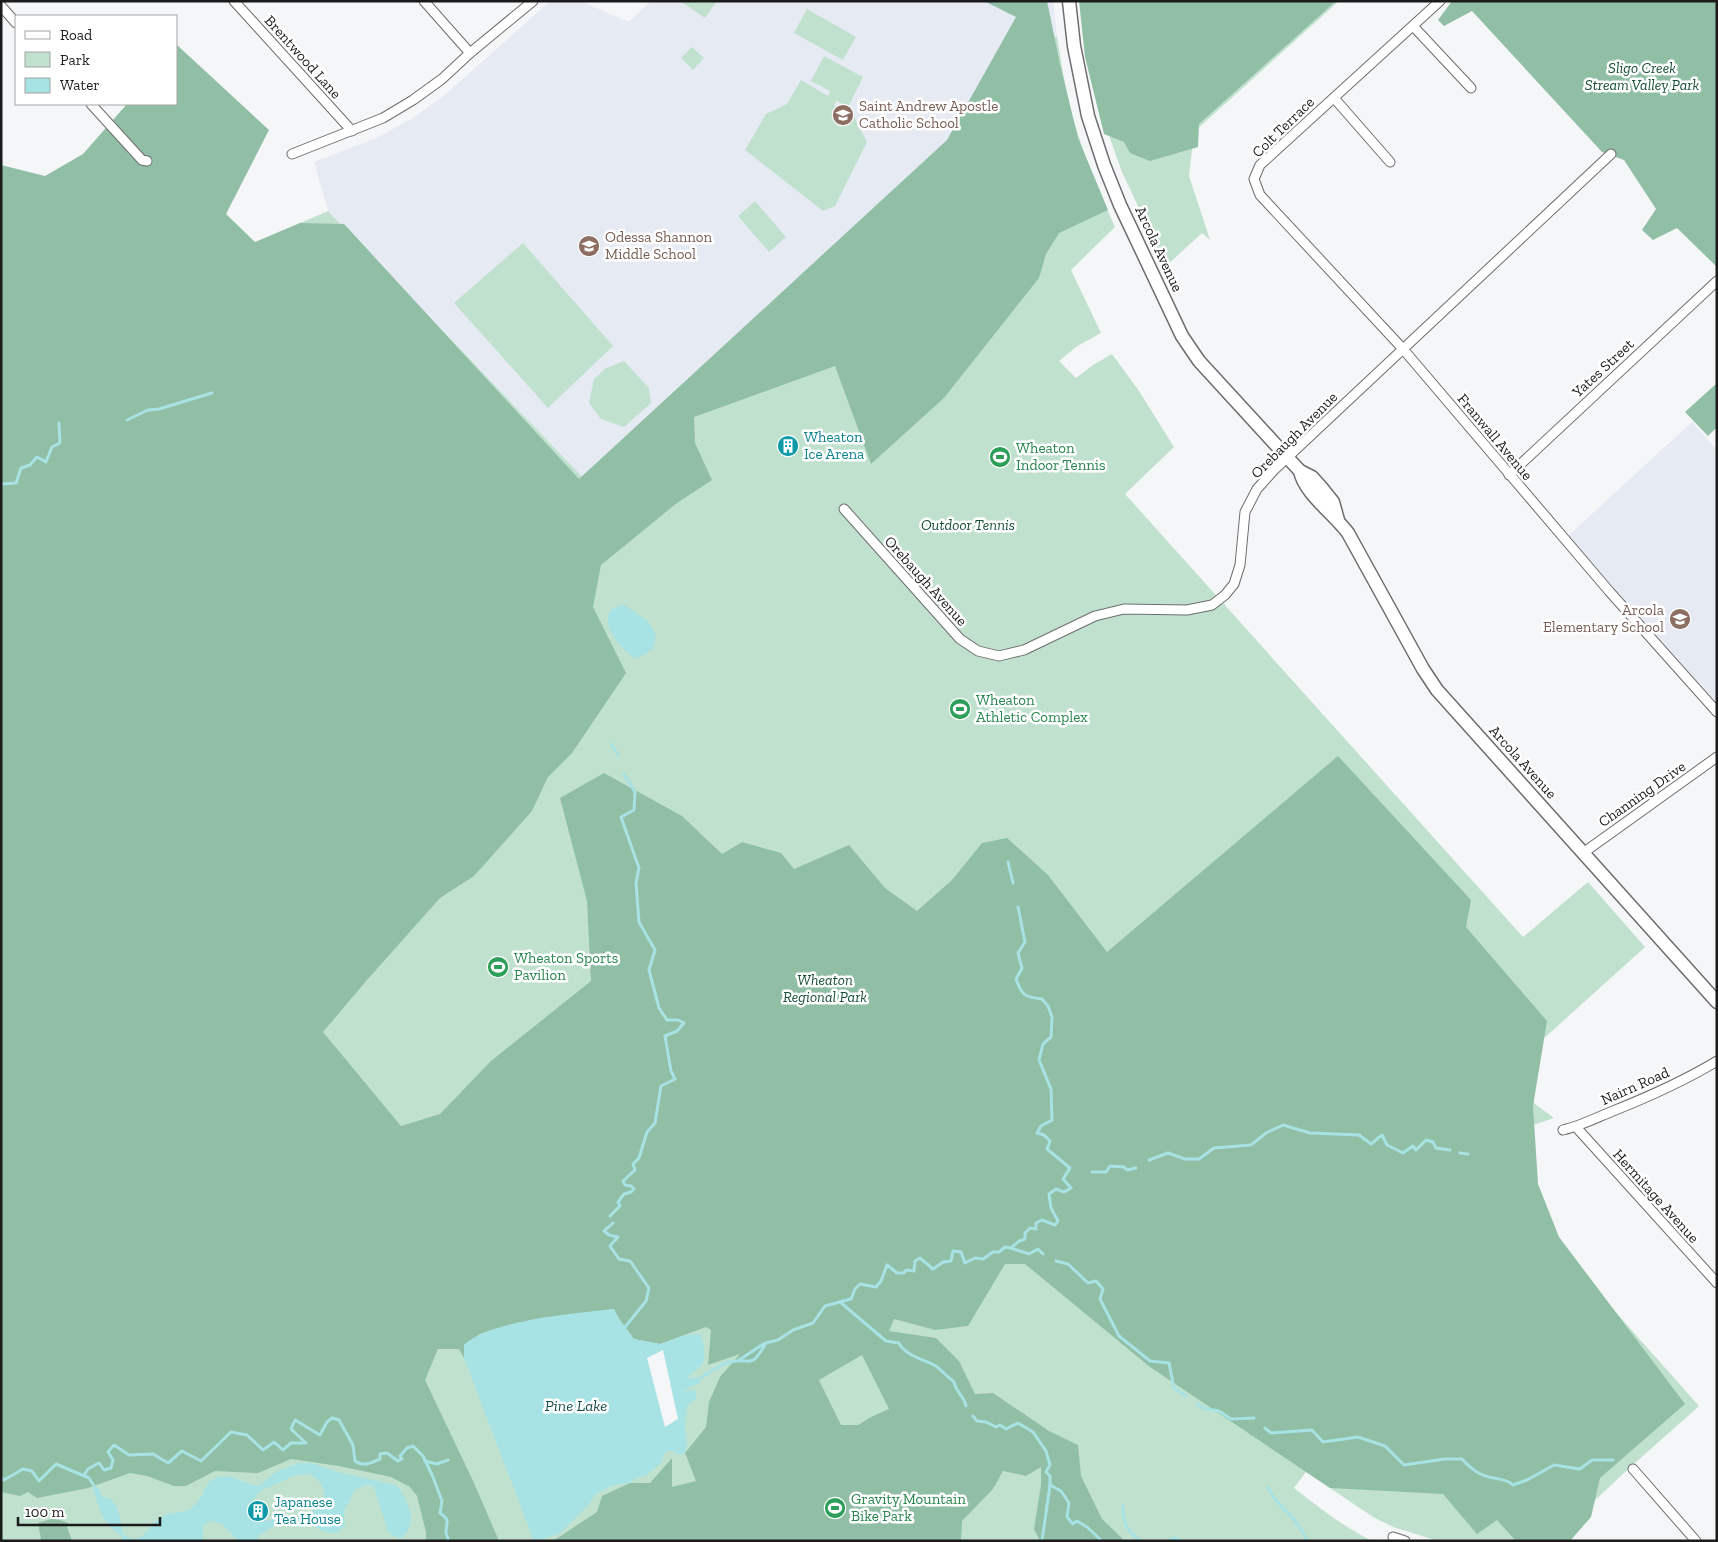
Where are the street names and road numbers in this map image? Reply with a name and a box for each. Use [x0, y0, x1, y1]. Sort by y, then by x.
street label: Brentwood Lane [261, 12, 345, 102]
street label: Colt Terrace [1248, 93, 1318, 161]
street label: Arcola Avenue [1131, 203, 1187, 295]
street label: Yates Street [1568, 335, 1638, 402]
street label: Orebaugh Avenue [1247, 388, 1341, 482]
street label: Franwall Avenue [1454, 390, 1536, 484]
street label: Orebaugh Avenue [881, 532, 971, 630]
street label: Arcola Avenue [1485, 722, 1561, 802]
street label: Channing Drive [1595, 757, 1689, 831]
street label: Nairn Road [1598, 1063, 1673, 1109]
street label: Hermitage Avenue [1609, 1145, 1703, 1247]

